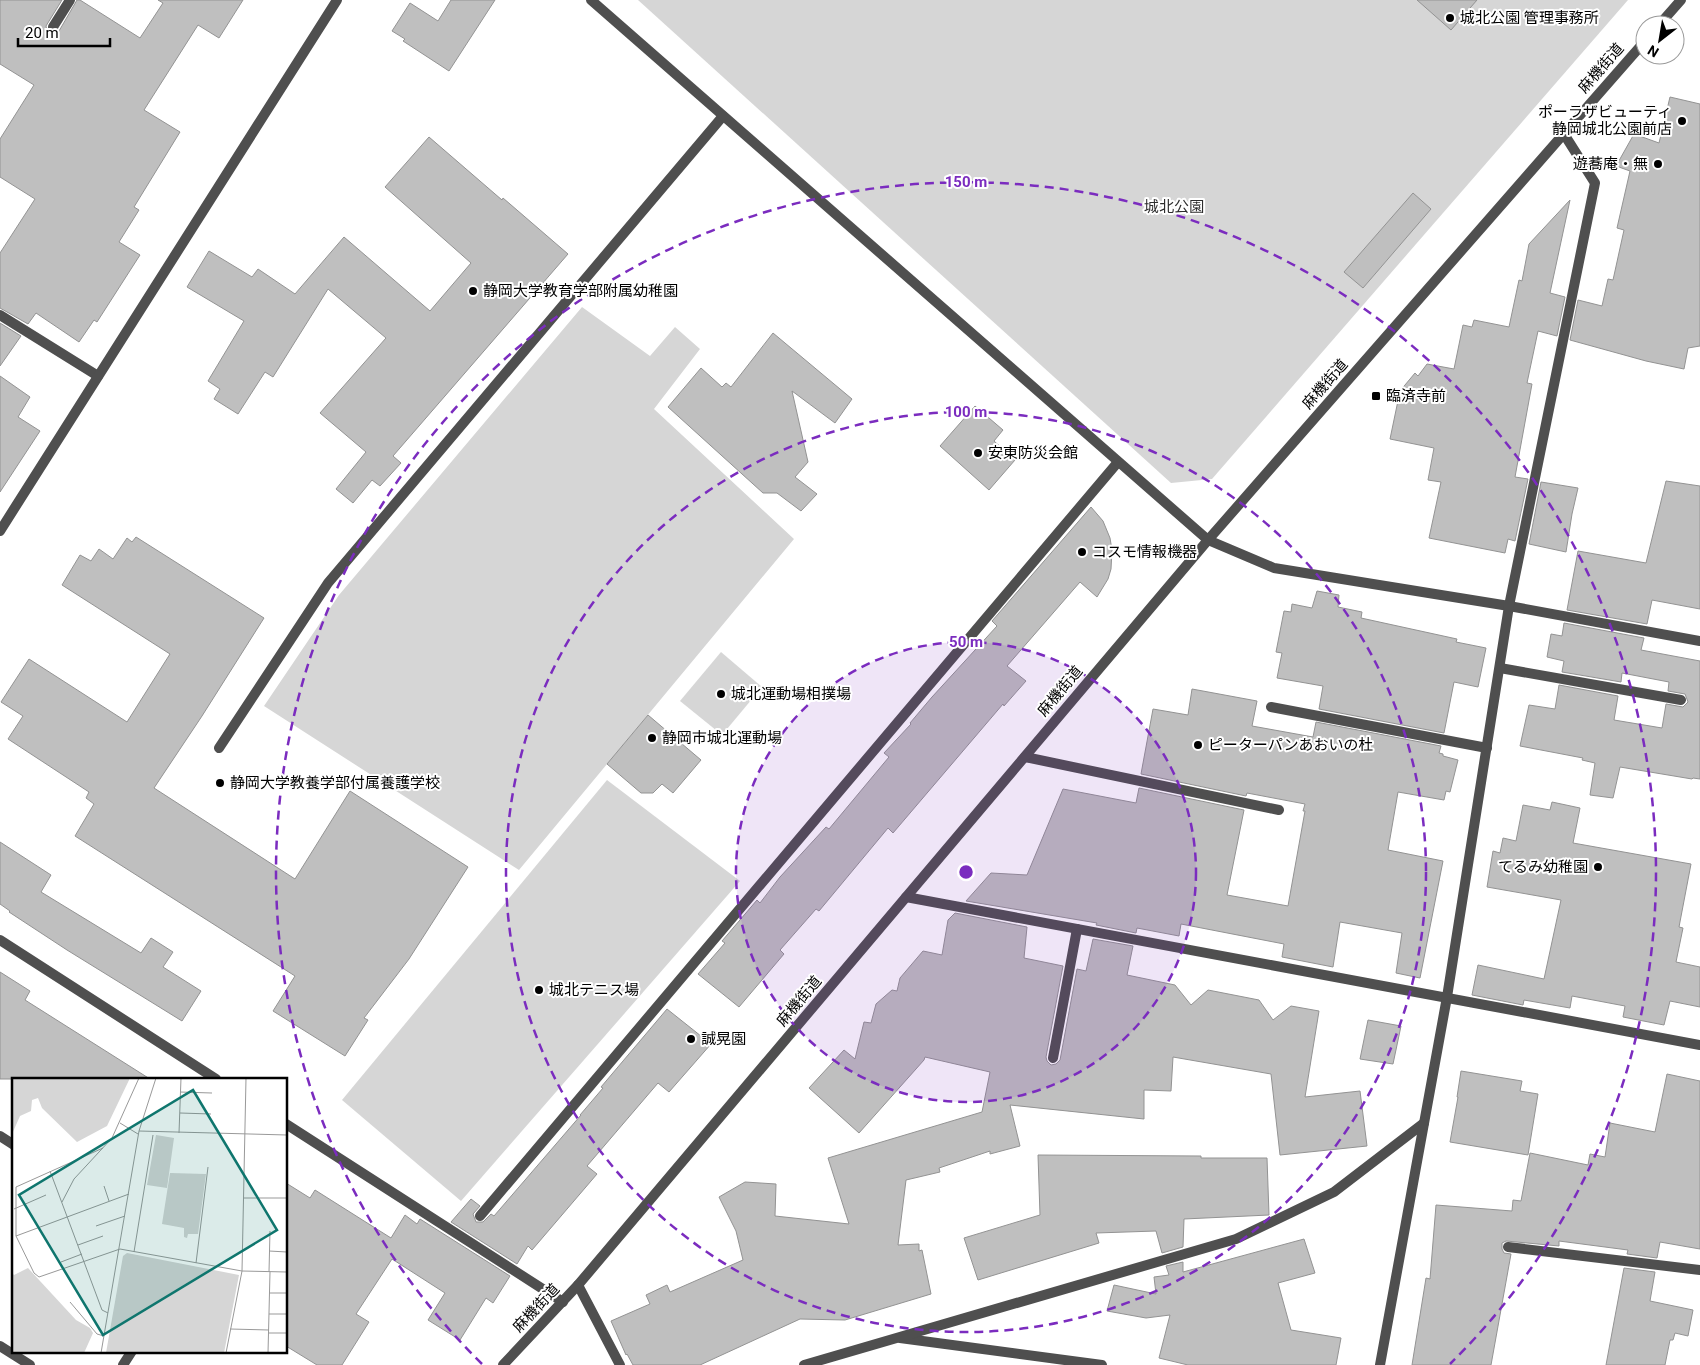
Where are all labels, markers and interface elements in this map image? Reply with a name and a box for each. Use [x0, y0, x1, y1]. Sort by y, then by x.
place label: 城北公園 管理事務所 [1460, 9, 1599, 27]
marker: 城北公園 管理事務所 [1444, 12, 1456, 24]
scale bar [18, 15, 110, 47]
north arrow [1635, 15, 1685, 65]
text: 20 m [25, 24, 59, 42]
street label: 麻機街道 [1575, 39, 1627, 97]
text: N [1645, 42, 1662, 61]
place label: ポーラザビューティ 静岡城北公園前店 [1538, 103, 1672, 138]
marker: ポーラザビューティ 静岡城北公園前店 [1676, 115, 1688, 127]
place label: 遊蕎庵・無 [1573, 155, 1648, 173]
marker: 遊蕎庵・無 [1652, 158, 1664, 170]
text: 150 m [945, 173, 987, 191]
park label: 城北公園 [1144, 198, 1204, 216]
place label: 静岡大学教育学部附属幼稚園 [483, 282, 678, 300]
marker: 静岡大学教育学部附属幼稚園 [467, 285, 479, 297]
street label: 麻機街道 [1299, 355, 1351, 413]
place label: 臨済寺前 [1386, 387, 1446, 405]
marker: 臨済寺前 [1370, 390, 1382, 402]
text: 100 m [945, 403, 987, 421]
place label: 安東防災会館 [988, 444, 1078, 462]
marker: 安東防災会館 [972, 447, 984, 459]
place label: コスモ情報機器 [1092, 543, 1197, 561]
marker: コスモ情報機器 [1076, 546, 1088, 558]
text: 50 m [949, 633, 983, 651]
street label: 麻機街道 [1034, 662, 1086, 720]
place label: 城北運動場相撲場 [731, 685, 851, 703]
marker: 城北運動場相撲場 [715, 688, 727, 700]
place label: 静岡市城北運動場 [662, 729, 782, 747]
marker: 静岡市城北運動場 [646, 732, 658, 744]
place label: ピーターパンあおいの杜 [1208, 736, 1374, 754]
marker: ピーターパンあおいの杜 [1192, 739, 1204, 751]
place label: 静岡大学教養学部付属養護学校 [230, 774, 440, 792]
marker: 静岡大学教養学部付属養護学校 [214, 777, 226, 789]
place label: てるみ幼稚園 [1498, 858, 1588, 876]
marker: てるみ幼稚園 [1592, 861, 1604, 873]
centre of rings [957, 863, 975, 881]
street label: 麻機街道 [773, 972, 825, 1030]
place label: 城北テニス場 [549, 981, 639, 999]
marker: 城北テニス場 [533, 984, 545, 996]
place label: 誠晃園 [701, 1030, 746, 1048]
marker: 誠晃園 [685, 1033, 697, 1045]
inset map [12, 1078, 288, 1352]
street label: 麻機街道 [509, 1280, 563, 1336]

